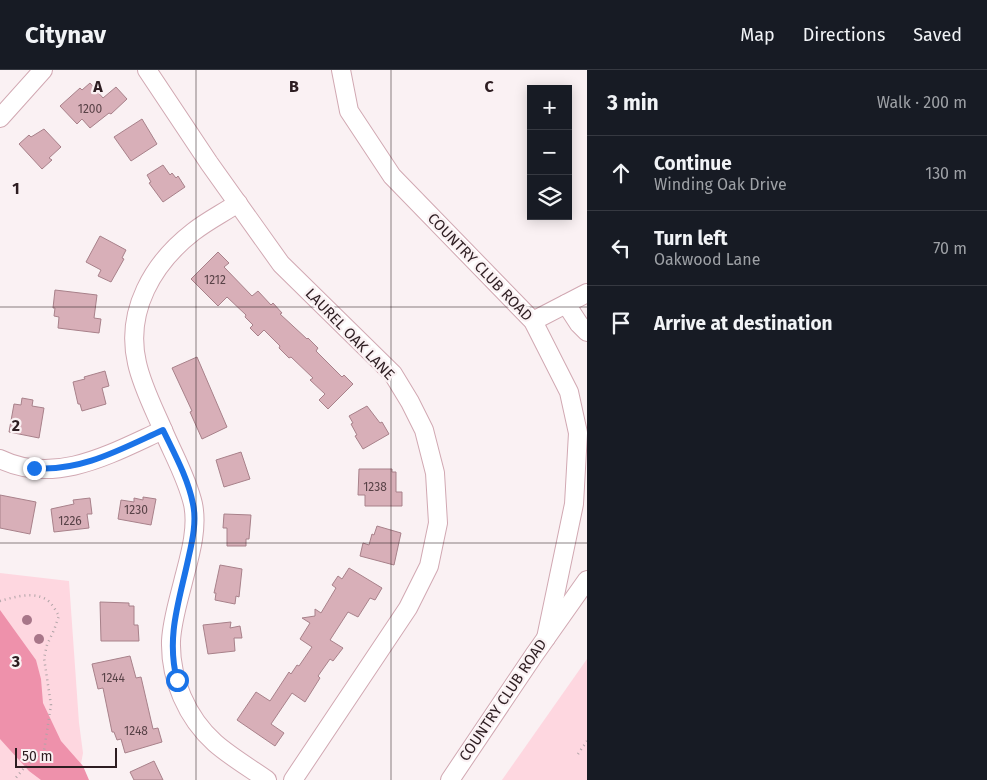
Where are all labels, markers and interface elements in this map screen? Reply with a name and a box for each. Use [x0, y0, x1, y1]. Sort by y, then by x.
text: Citynav [25, 21, 106, 49]
text: Map [740, 24, 775, 46]
text: Directions [803, 24, 885, 46]
text: Saved [913, 24, 962, 46]
text: A [92, 77, 103, 96]
text: B [289, 77, 299, 96]
text: C [484, 77, 494, 96]
map controls [527, 85, 572, 220]
button: + [527, 85, 572, 130]
text: 3 min [607, 90, 659, 116]
text: Walk · 200 m [877, 93, 967, 112]
house number: 1200 [78, 102, 103, 116]
button: − [527, 130, 572, 175]
text: Continue [654, 152, 732, 175]
icon: ahead [607, 159, 635, 187]
text: 130 m [925, 164, 967, 183]
button: layers [527, 175, 572, 220]
text: Winding Oak Drive [654, 175, 787, 194]
text: 1 [12, 179, 20, 198]
street label: COUNTRY CLUB ROAD [424, 209, 536, 325]
text: Turn left [654, 227, 728, 250]
icon: left [607, 234, 635, 262]
text: 70 m [933, 239, 967, 258]
text: Oakwood Lane [654, 250, 760, 269]
house number: 1212 [204, 273, 226, 287]
street label: LAUREL OAK LANE [302, 284, 398, 384]
icon: arrive [607, 309, 635, 337]
text: Arrive at destination [654, 312, 833, 335]
text: 2 [12, 416, 20, 435]
route end [23, 457, 46, 480]
house number: 1238 [363, 480, 387, 494]
house number: 1230 [124, 503, 148, 517]
house number: 1226 [58, 514, 82, 528]
street label: COUNTRY CLUB ROAD [455, 636, 551, 764]
text: 3 [11, 652, 20, 671]
route start [166, 669, 189, 692]
house number: 1244 [101, 671, 125, 685]
house number: 1248 [124, 724, 148, 738]
scale bar [15, 745, 118, 768]
text: 50 m [22, 748, 53, 765]

